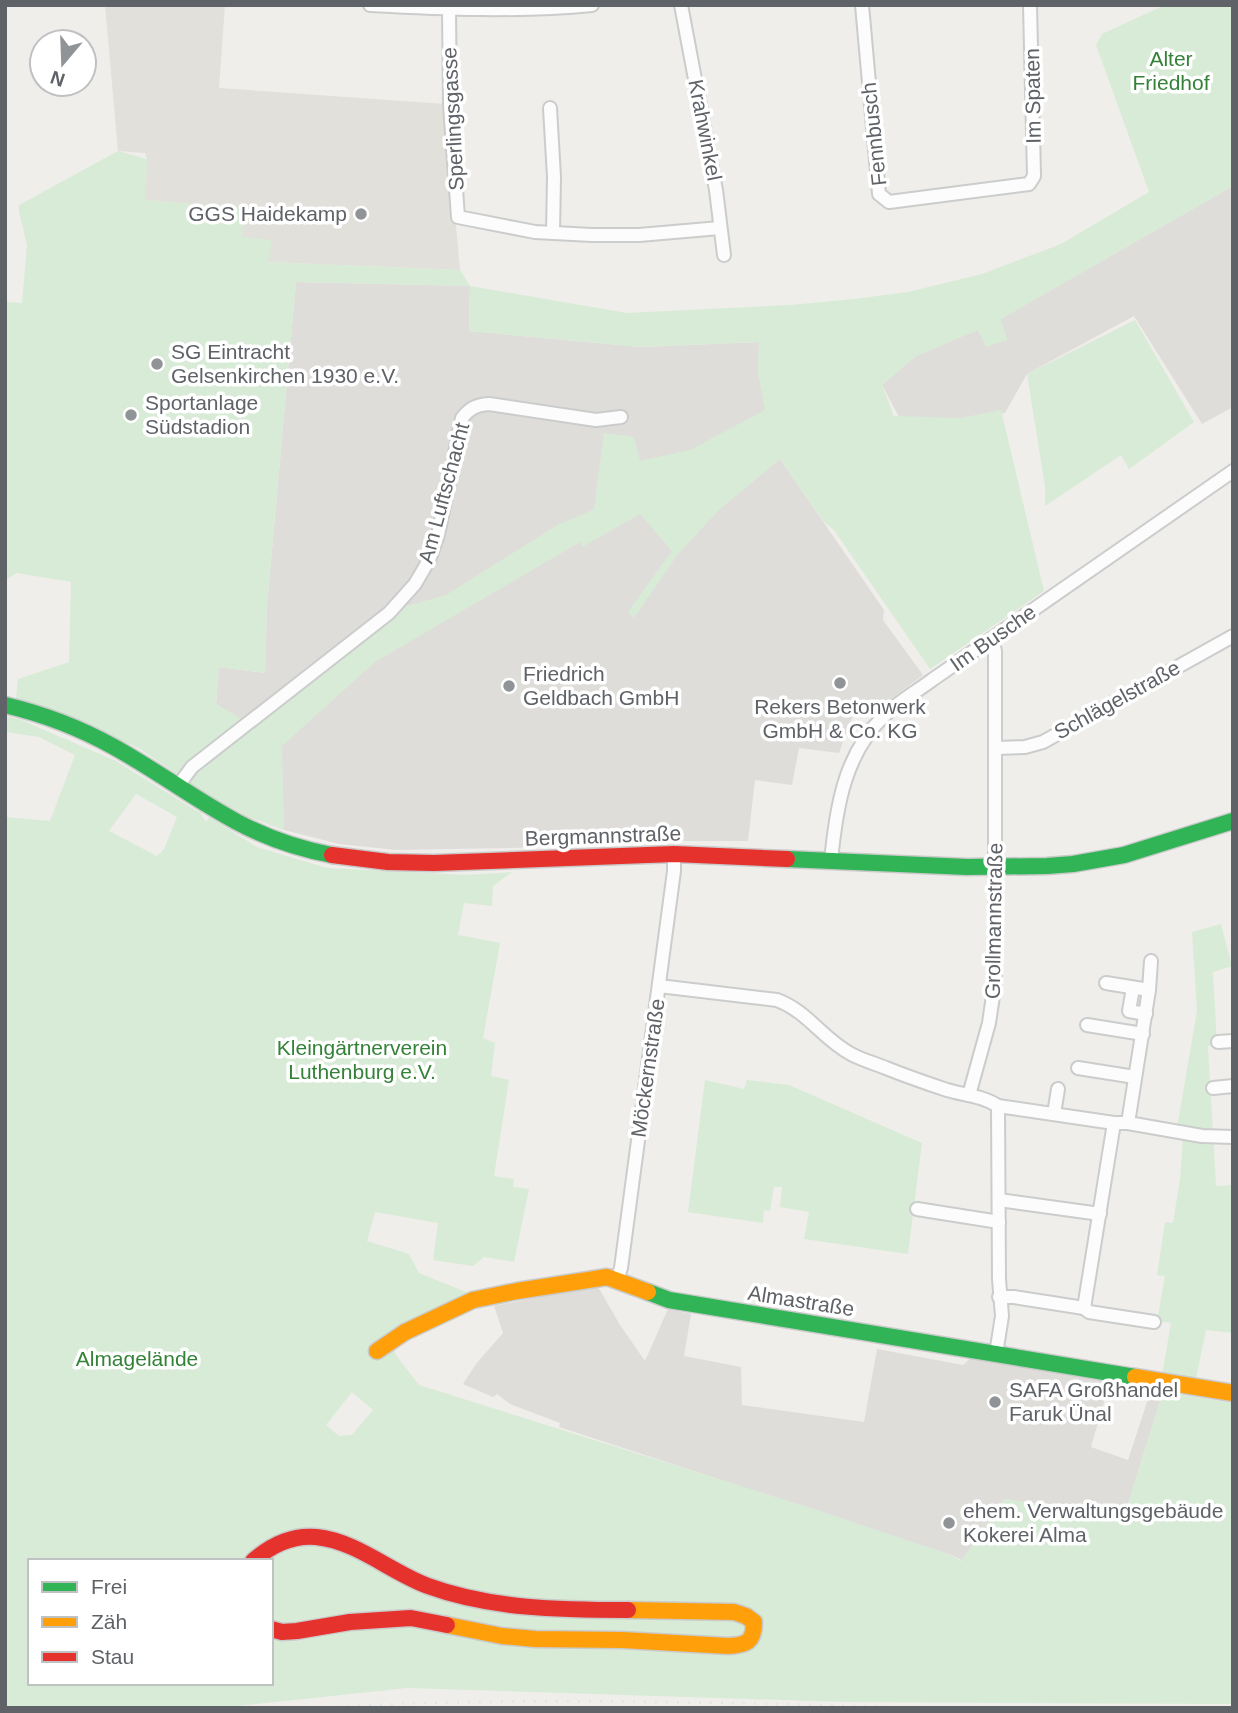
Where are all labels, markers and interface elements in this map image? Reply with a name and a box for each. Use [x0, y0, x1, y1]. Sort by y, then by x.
north arrow [28, 28, 98, 98]
street label: Sperlingsgasse [437, 47, 468, 191]
park label: Alter Friedhof [1132, 47, 1210, 94]
street label: Im Spaten [1020, 48, 1045, 144]
text: N [48, 66, 68, 91]
street label: Krahwinkel [684, 77, 727, 183]
street label: Fennbusch [857, 81, 890, 187]
place label: GGS Haidekamp [188, 202, 347, 225]
marker: GGS Haidekamp [353, 206, 369, 222]
place label: SG Eintracht Gelsenkirchen 1930 e.V. [171, 340, 399, 387]
marker: SG Eintracht Gelsenkirchen 1930 e.V. [149, 356, 165, 372]
place label: Sportanlage Südstadion [145, 391, 258, 438]
marker: Sportanlage Südstadion [123, 407, 139, 423]
street label: Am Luftschacht [414, 420, 473, 566]
street label: Im Busche [945, 600, 1040, 675]
street label: Schlägelstraße [1050, 656, 1184, 744]
place label: Friedrich Geldbach GmbH [523, 662, 679, 709]
marker: Rekers Betonwerk GmbH & Co. KG [832, 675, 848, 691]
marker: Friedrich Geldbach GmbH [501, 678, 517, 694]
place label: Rekers Betonwerk GmbH & Co. KG [754, 695, 926, 742]
street label: Bergmannstraße [524, 821, 682, 850]
street label: Grollmannstraße [981, 843, 1006, 999]
street label: Möckernstraße [626, 997, 669, 1139]
park label: Kleingärtnerverein Luthenburg e.V. [277, 1036, 447, 1083]
street label: Almastraße [746, 1281, 856, 1320]
park label: Almagelände [76, 1347, 198, 1370]
place label: SAFA Großhandel Faruk Ünal [1009, 1378, 1178, 1425]
marker: SAFA Großhandel Faruk Ünal [987, 1394, 1003, 1410]
place label: ehem. Verwaltungsgebäude Kokerei Alma [963, 1499, 1223, 1546]
marker: ehem. Verwaltungsgebäude Kokerei Alma [941, 1515, 957, 1531]
legend [28, 1559, 273, 1685]
text: Frei [91, 1575, 127, 1598]
text: Zäh [91, 1610, 127, 1633]
text: Stau [91, 1645, 134, 1668]

